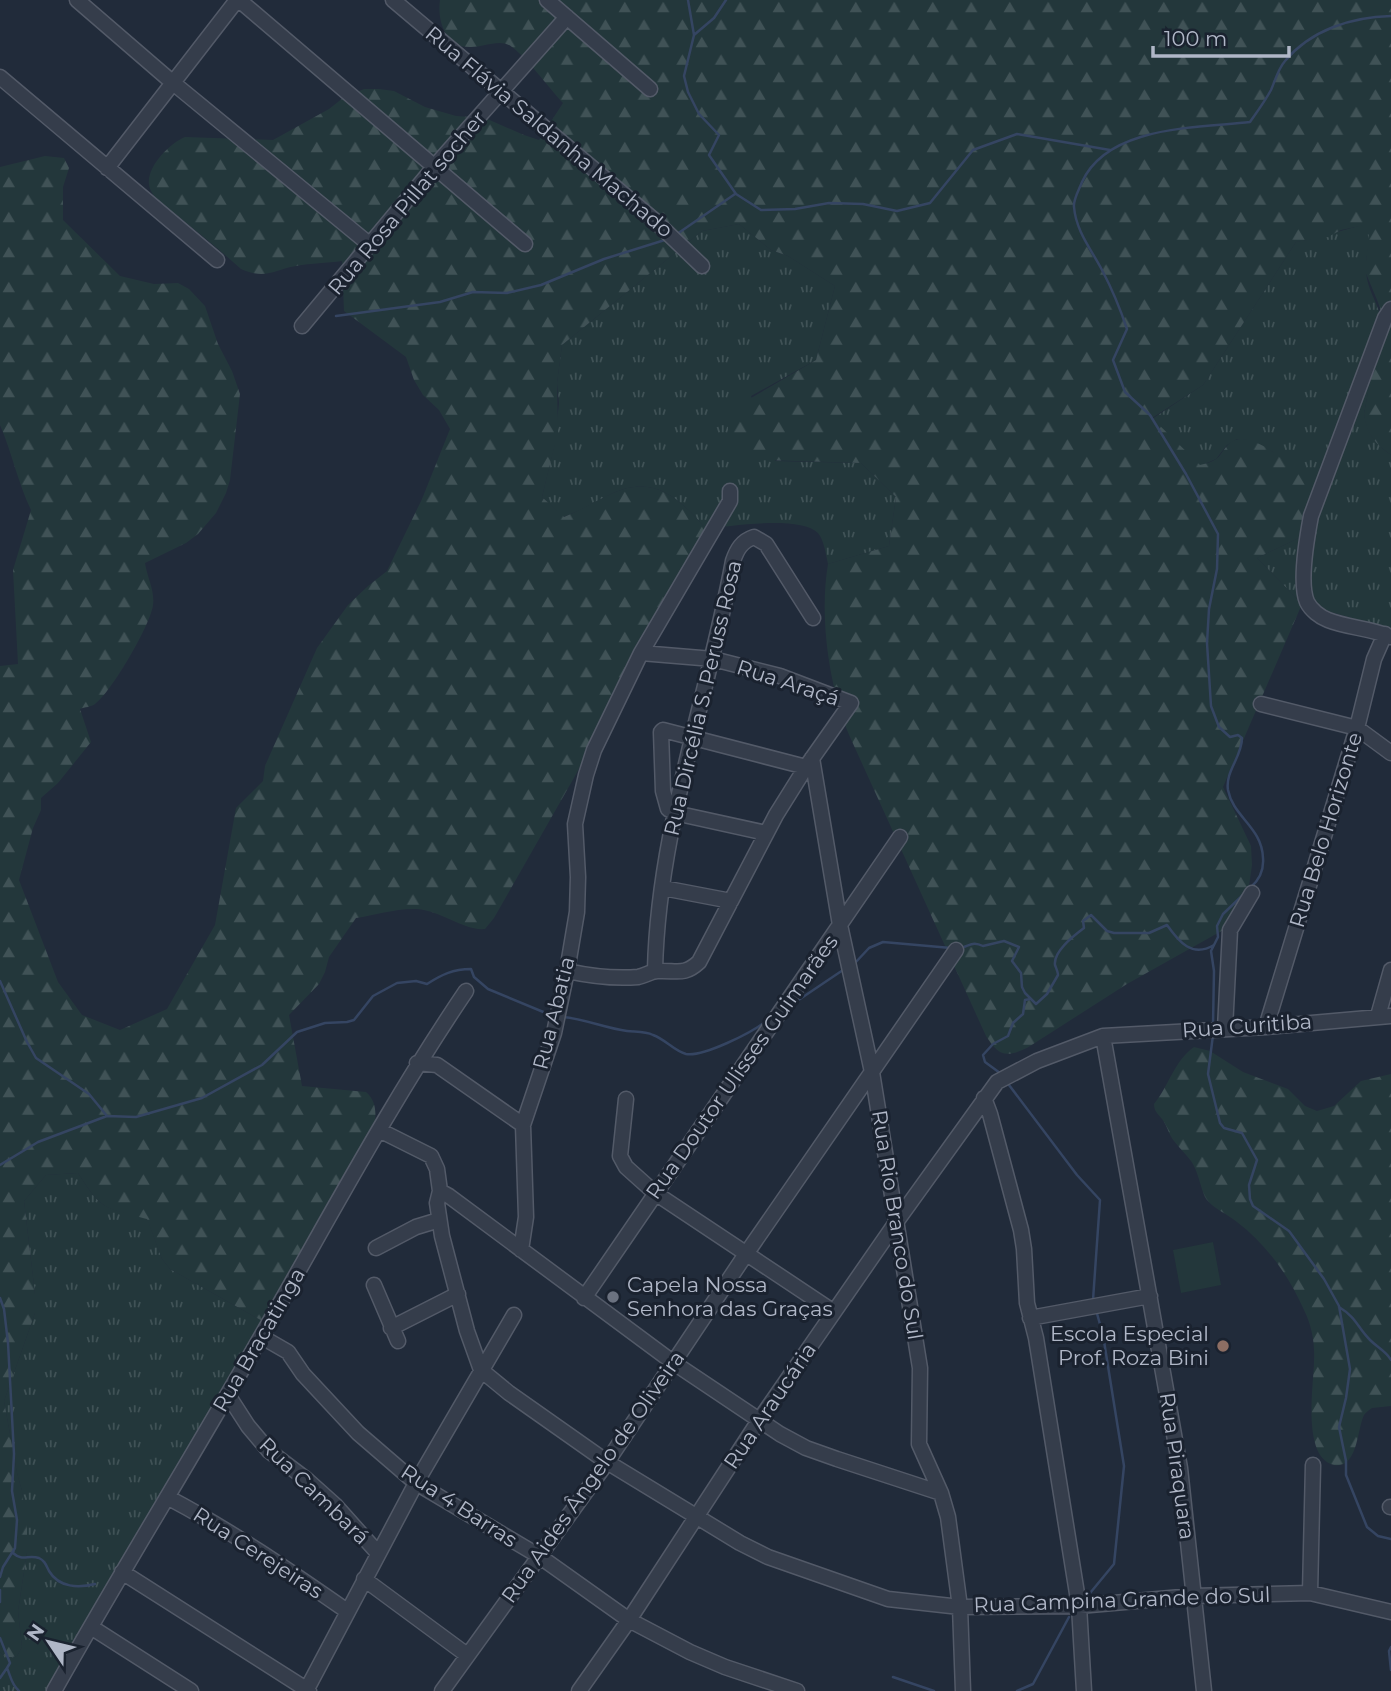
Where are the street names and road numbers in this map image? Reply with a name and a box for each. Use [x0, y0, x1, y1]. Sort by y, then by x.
street label: Rua Flávia Saldanha Machado [421, 21, 678, 242]
street label: Rua Rosa Pillat socher [322, 106, 491, 300]
street label: Rua Dircélia S. Peruss Rosa [659, 558, 746, 838]
street label: Rua Araçá [734, 654, 843, 711]
street label: Rua Belo Horizonte [1284, 729, 1367, 931]
street label: Rua Doutor Ulisses Guimarães [640, 930, 843, 1204]
street label: Rua Abatia [527, 954, 580, 1072]
street label: Rua Curitiba [1181, 1008, 1313, 1043]
street label: Rua Rio Branco do Sul [867, 1108, 928, 1342]
street label: Rua Bracatinga [207, 1263, 310, 1416]
street label: Rua Araucária [718, 1338, 821, 1474]
street label: Rua Aides Ângelo de Oliveira [496, 1346, 689, 1608]
street label: Rua Piraquara [1155, 1391, 1200, 1541]
street label: Rua Cambará [254, 1432, 375, 1549]
street label: Rua 4 Barras [397, 1459, 522, 1552]
street label: Rua Cerejeiras [189, 1501, 328, 1604]
street label: Rua Campina Grande do Sul [973, 1582, 1271, 1617]

